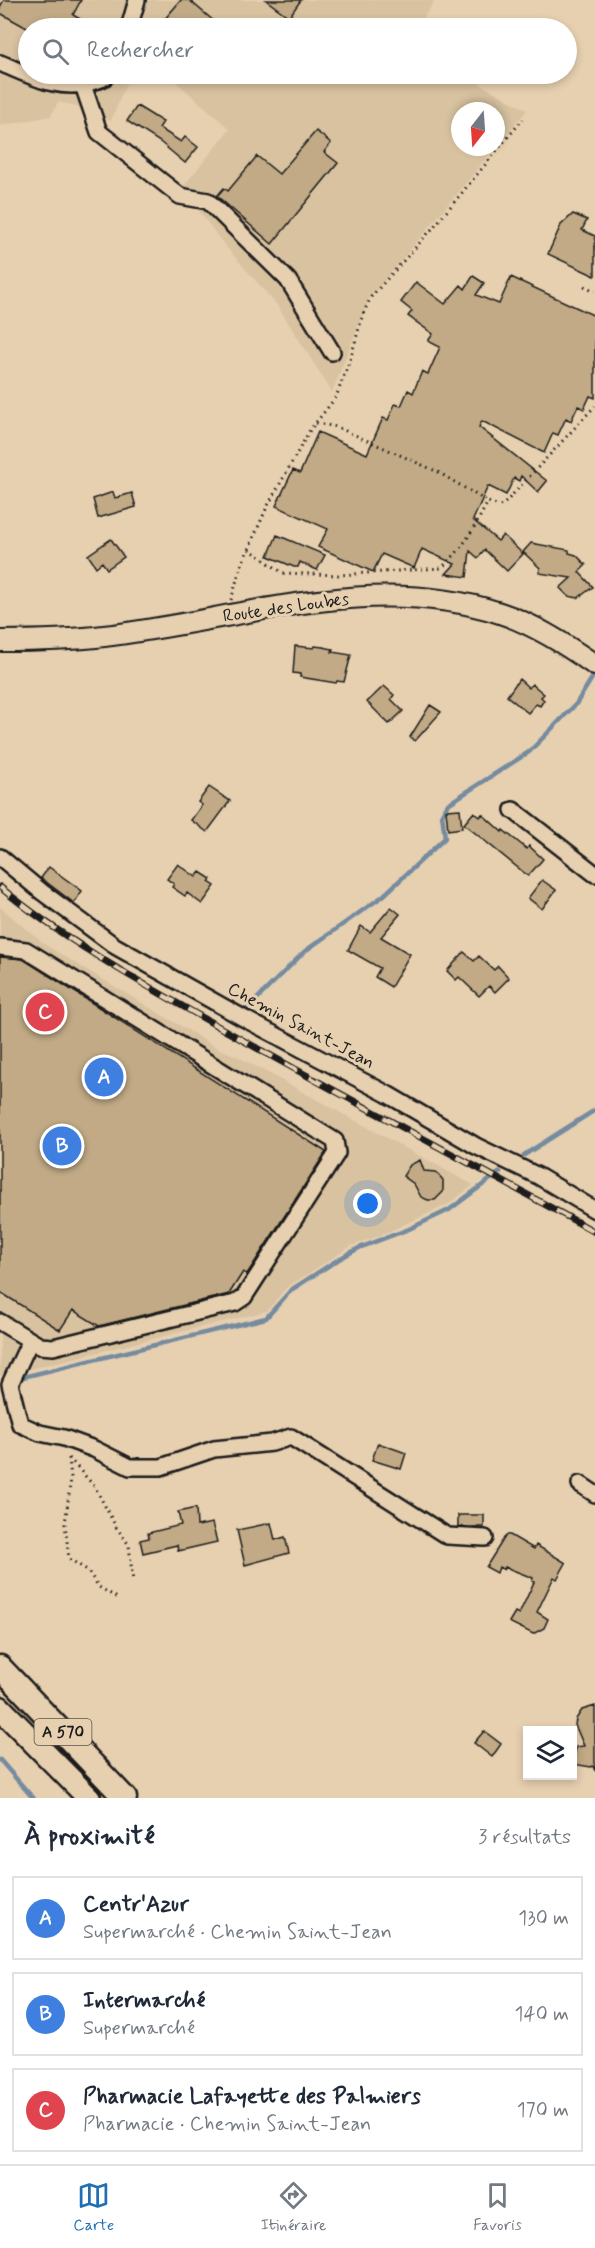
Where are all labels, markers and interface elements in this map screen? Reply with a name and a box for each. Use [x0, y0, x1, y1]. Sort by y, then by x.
search box [18, 18, 577, 84]
icon: search [39, 35, 72, 68]
text: Rechercher [87, 37, 194, 65]
north arrow [451, 102, 505, 156]
street label: Route des Loubes [221, 587, 351, 629]
street label: Chemin Saint-Jean [223, 977, 379, 1075]
pin: C [26, 990, 64, 1034]
pin: A [84, 1054, 124, 1100]
pin: B [42, 1124, 82, 1168]
your location [353, 1189, 382, 1218]
road number: A 570 [34, 1719, 92, 1745]
map controls [523, 1726, 577, 1780]
button: layers [523, 1726, 577, 1780]
text: À proximité [24, 1820, 155, 1854]
text: 3 résultats [478, 1824, 571, 1851]
text: Centr'Azur [83, 1891, 189, 1919]
text: A [39, 1905, 52, 1932]
text: 130 m [518, 1905, 569, 1932]
text: Supermarché · Chemin Saint-Jean [83, 1919, 392, 1946]
text: Intermarché [83, 1987, 205, 2015]
text: B [39, 2001, 52, 2028]
text: 140 m [515, 2001, 569, 2028]
text: Supermarché [83, 2015, 195, 2042]
text: Pharmacie Lafayette des Palmiers [83, 2083, 421, 2111]
text: C [38, 2097, 53, 2124]
text: 170 m [517, 2097, 569, 2124]
text: Pharmacie · Chemin Saint-Jean [83, 2111, 371, 2138]
tab: Carte [73, 2179, 114, 2236]
tab: Itinéraire [261, 2179, 327, 2236]
tab: Favoris [473, 2179, 522, 2236]

